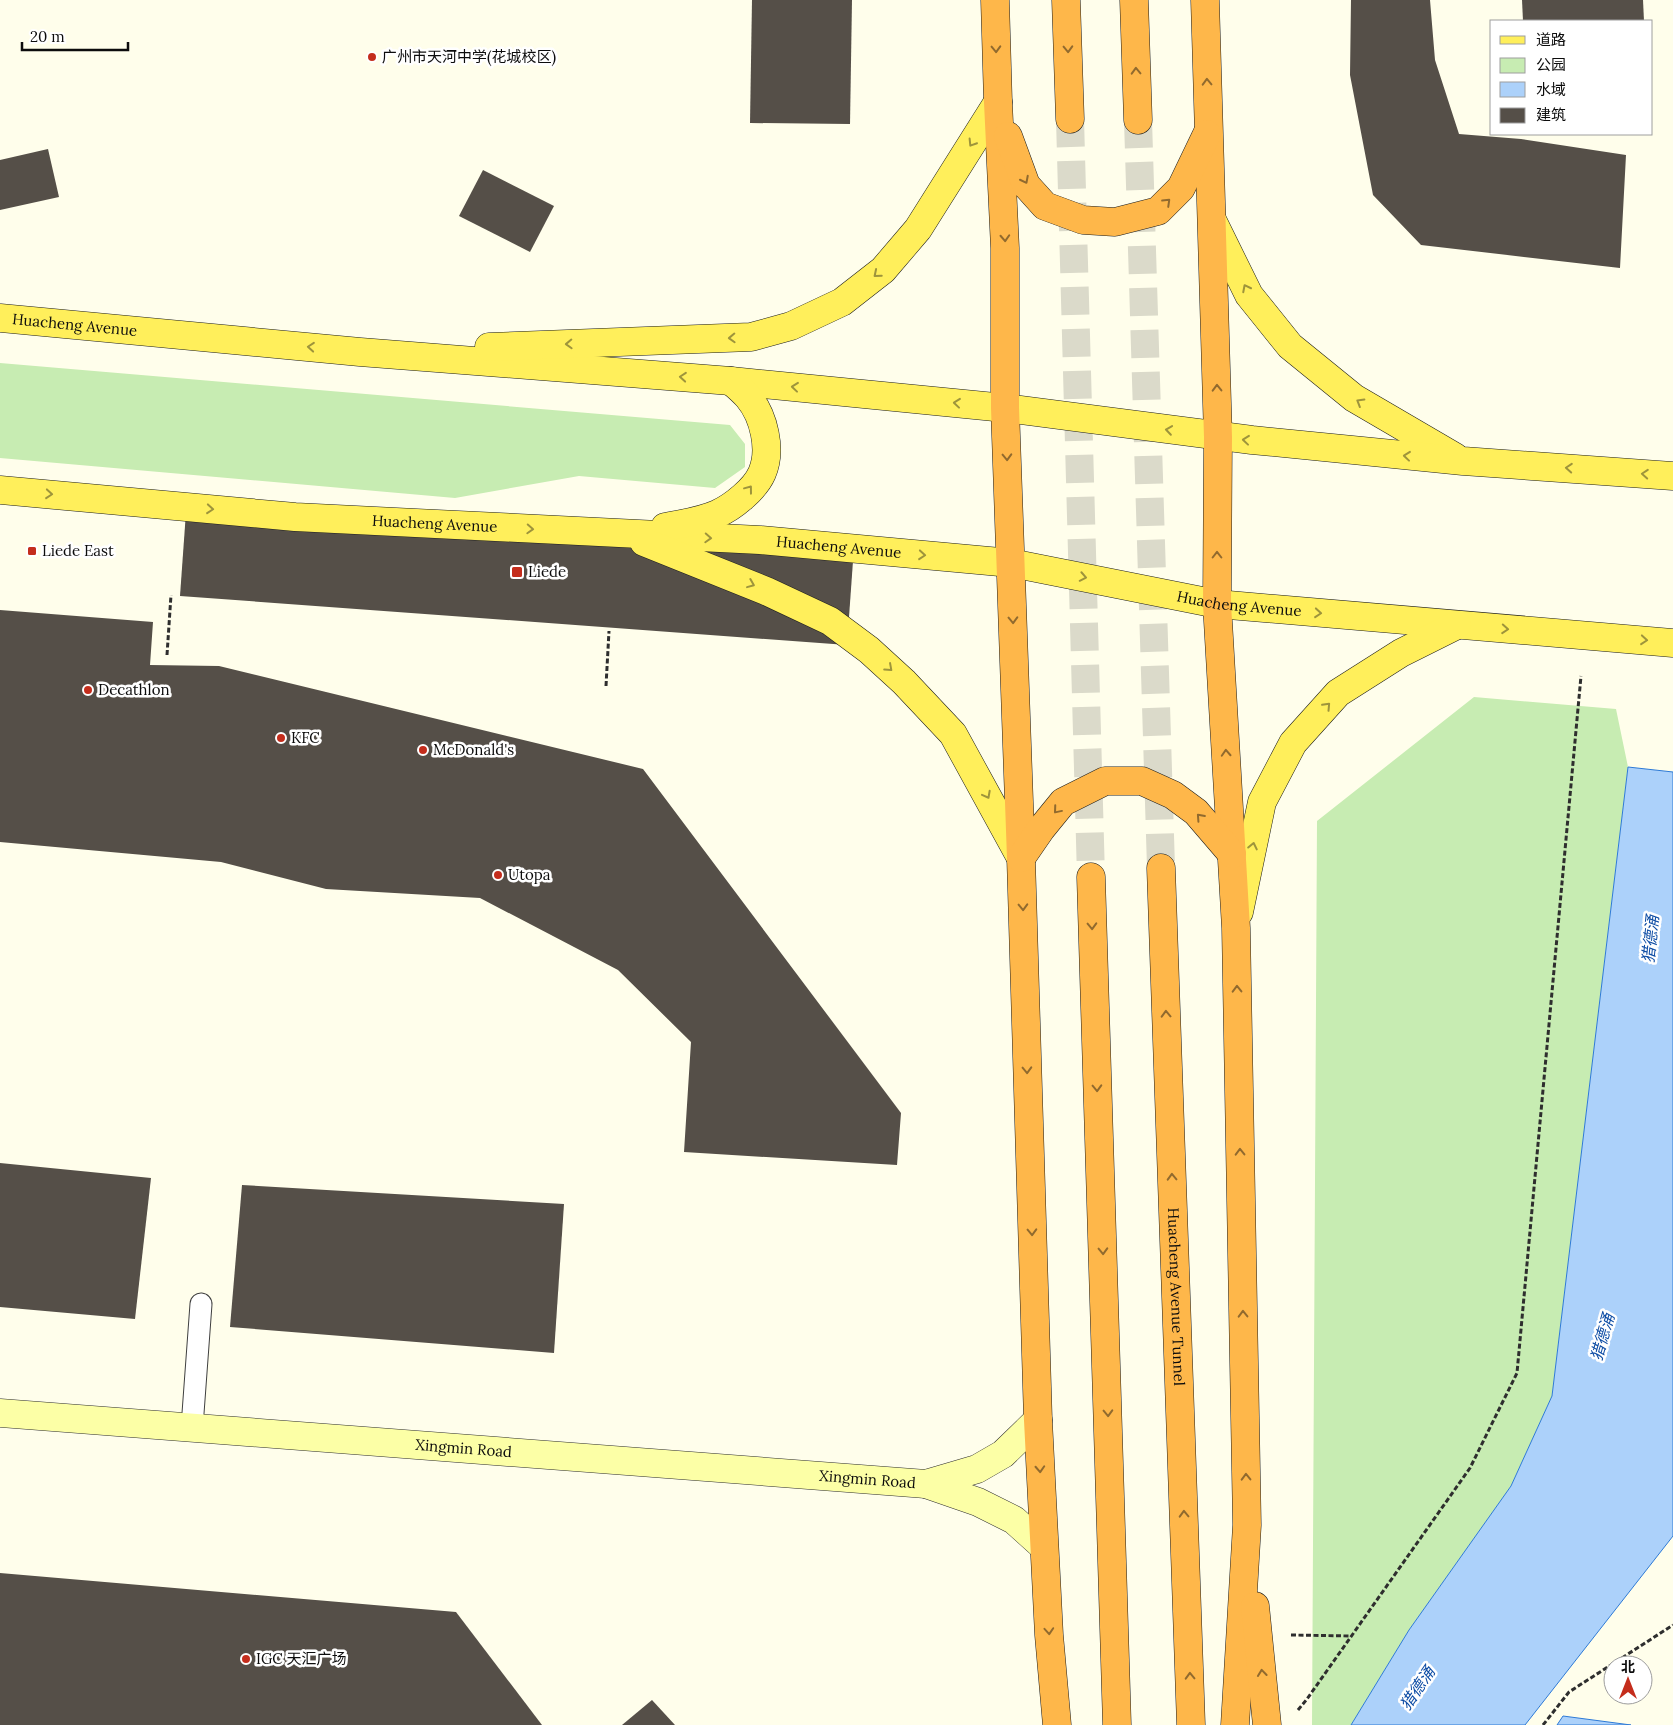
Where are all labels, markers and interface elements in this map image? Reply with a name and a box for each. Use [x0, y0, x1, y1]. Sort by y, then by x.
scale bar [22, 20, 129, 52]
legend [1490, 20, 1653, 135]
text: 20 m [30, 27, 65, 46]
text: 道路 [1536, 30, 1566, 49]
one-way arrow [991, 45, 1002, 53]
one-way arrow [1062, 45, 1073, 53]
place label: 广州市天河中学(花城校区) [382, 47, 557, 67]
marker: 广州市天河中学(花城校区) [366, 51, 378, 63]
text: 公园 [1536, 55, 1566, 74]
one-way arrow [1131, 67, 1142, 75]
one-way arrow [1202, 78, 1213, 86]
text: 水域 [1536, 80, 1566, 99]
text: 建筑 [1536, 105, 1566, 124]
one-way arrow [969, 137, 978, 146]
one-way arrow [1019, 175, 1029, 184]
one-way arrow [1162, 199, 1171, 208]
one-way arrow [999, 234, 1010, 242]
one-way arrow [874, 269, 883, 278]
one-way arrow [1242, 285, 1252, 294]
street label: Huacheng Avenue [11, 309, 138, 340]
one-way arrow [727, 333, 735, 343]
one-way arrow [565, 339, 572, 349]
one-way arrow [307, 342, 315, 353]
one-way arrow [678, 372, 686, 383]
one-way arrow [791, 382, 799, 393]
one-way arrow [1211, 384, 1222, 392]
one-way arrow [953, 398, 961, 409]
one-way arrow [1357, 398, 1366, 408]
one-way arrow [1165, 425, 1173, 436]
one-way arrow [1241, 435, 1249, 446]
one-way arrow [1403, 450, 1411, 461]
one-way arrow [1002, 453, 1013, 461]
one-way arrow [1565, 463, 1573, 474]
one-way arrow [1641, 468, 1649, 479]
one-way arrow [744, 486, 752, 495]
one-way arrow [45, 488, 53, 499]
one-way arrow [207, 503, 215, 514]
street label: Huacheng Avenue [371, 511, 498, 536]
one-way arrow [526, 524, 534, 535]
one-way arrow [704, 532, 712, 543]
street label: Huacheng Avenue [776, 532, 902, 562]
place label: Liede East [42, 541, 114, 560]
marker: Liede East [26, 545, 38, 557]
one-way arrow [918, 549, 926, 560]
one-way arrow [1212, 551, 1222, 558]
place label: Liede [528, 562, 566, 581]
marker: Liede [510, 565, 524, 579]
one-way arrow [1078, 571, 1087, 582]
one-way arrow [746, 578, 755, 589]
street label: Huacheng Avenue [1175, 586, 1302, 620]
one-way arrow [1314, 607, 1322, 618]
one-way arrow [1008, 616, 1019, 624]
one-way arrow [1501, 624, 1509, 635]
one-way arrow [1640, 635, 1648, 646]
one-way arrow [883, 662, 892, 671]
place label: Decathlon [98, 680, 170, 699]
marker: Decathlon [82, 684, 94, 696]
one-way arrow [1321, 702, 1330, 711]
place label: KFC [291, 728, 320, 747]
marker: KFC [275, 732, 287, 744]
place label: McDonald's [433, 740, 514, 759]
marker: McDonald's [417, 744, 429, 756]
one-way arrow [1220, 748, 1231, 756]
one-way arrow [981, 790, 991, 799]
one-way arrow [1054, 804, 1063, 813]
one-way arrow [1197, 813, 1206, 822]
one-way arrow [1247, 842, 1258, 851]
place label: Utopa [508, 865, 551, 884]
marker: Utopa [492, 869, 504, 881]
one-way arrow [1017, 903, 1028, 911]
water label: 猎德涌 [1638, 912, 1663, 964]
one-way arrow [1087, 922, 1098, 930]
one-way arrow [1232, 985, 1242, 993]
one-way arrow [1161, 1010, 1172, 1018]
one-way arrow [1022, 1066, 1033, 1074]
one-way arrow [1092, 1085, 1103, 1093]
one-way arrow [1235, 1147, 1245, 1155]
one-way arrow [1167, 1172, 1178, 1180]
street label: Huacheng Avenue Tunnel [1164, 1207, 1189, 1386]
one-way arrow [1027, 1228, 1037, 1236]
one-way arrow [1097, 1247, 1108, 1255]
water label: 猎德涌 [1586, 1309, 1619, 1363]
one-way arrow [1238, 1310, 1248, 1318]
one-way arrow [1102, 1410, 1113, 1418]
street label: Xingmin Road [415, 1435, 513, 1461]
one-way arrow [1035, 1465, 1046, 1473]
street label: Xingmin Road [818, 1466, 917, 1492]
one-way arrow [1241, 1472, 1251, 1480]
one-way arrow [1179, 1510, 1189, 1518]
one-way arrow [1043, 1627, 1054, 1635]
place label: IGC 天汇广场 [256, 1649, 347, 1668]
marker: IGC 天汇广场 [240, 1653, 252, 1665]
north arrow [1603, 1655, 1653, 1705]
text: 北 [1621, 1658, 1635, 1676]
water label: 猎德涌 [1395, 1661, 1440, 1713]
one-way arrow [1257, 1669, 1268, 1677]
one-way arrow [1185, 1672, 1195, 1680]

